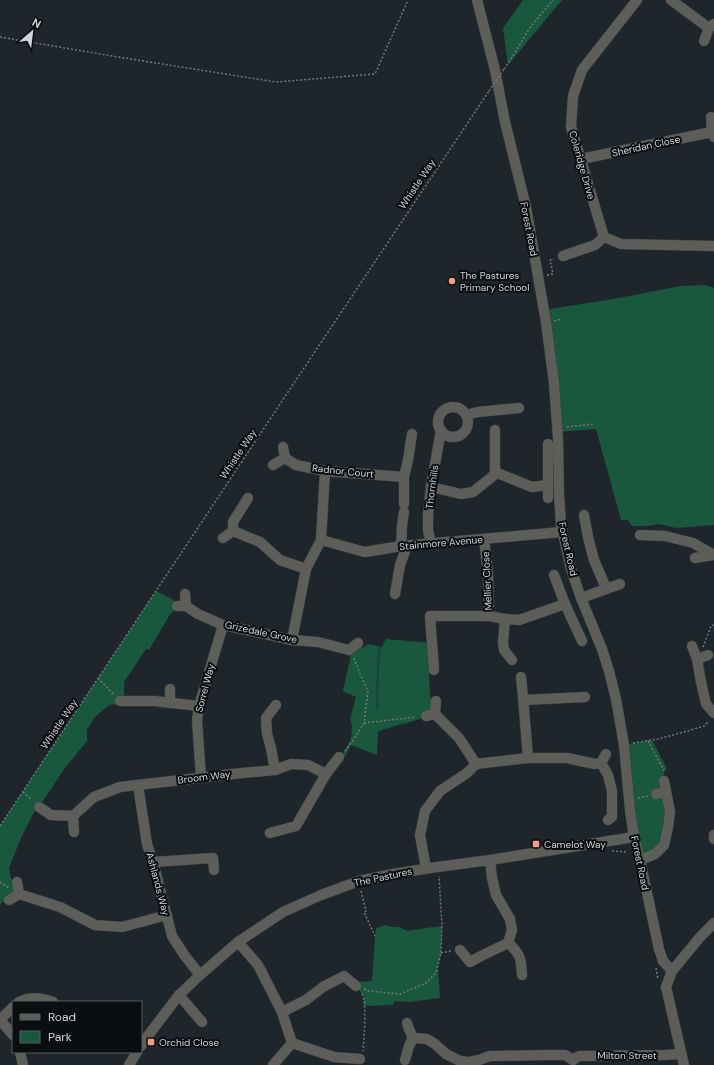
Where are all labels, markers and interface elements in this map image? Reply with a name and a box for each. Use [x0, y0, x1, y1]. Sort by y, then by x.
north arrow [12, 12, 52, 52]
text: N [30, 15, 44, 31]
street label: Coleridge Drive [566, 129, 598, 201]
street label: Sheridan Close [611, 132, 682, 160]
street label: Whistle Way [396, 156, 439, 211]
street label: Forest Road [517, 201, 541, 257]
place label: The Pastures Primary School [460, 269, 530, 294]
marker: The Pastures Primary School [447, 276, 457, 286]
street label: Whistle Way [217, 426, 260, 481]
street label: Radnor Court [311, 461, 375, 481]
street label: Thornhills [422, 464, 442, 510]
street label: Forest Road [555, 521, 581, 577]
street label: Stainmore Avenue [399, 533, 484, 553]
street label: Mellier Close [479, 551, 495, 611]
street label: Grizedale Grove [224, 618, 299, 646]
street label: Sorrel Way [192, 662, 218, 714]
street label: Whistle Way [38, 696, 81, 751]
street label: Broom Way [177, 767, 232, 787]
street label: Forest Road [628, 835, 652, 891]
place label: Camelot Way [544, 838, 606, 851]
marker: Camelot Way [531, 839, 541, 849]
street label: Ashlands Way [143, 851, 173, 917]
street label: The Pastures [353, 864, 413, 890]
legend [12, 1001, 142, 1053]
text: Road [48, 1009, 76, 1025]
text: Park [48, 1029, 72, 1045]
place label: Orchid Close [159, 1036, 219, 1049]
marker: Orchid Close [146, 1037, 156, 1047]
street label: Milton Street [597, 1049, 657, 1062]

